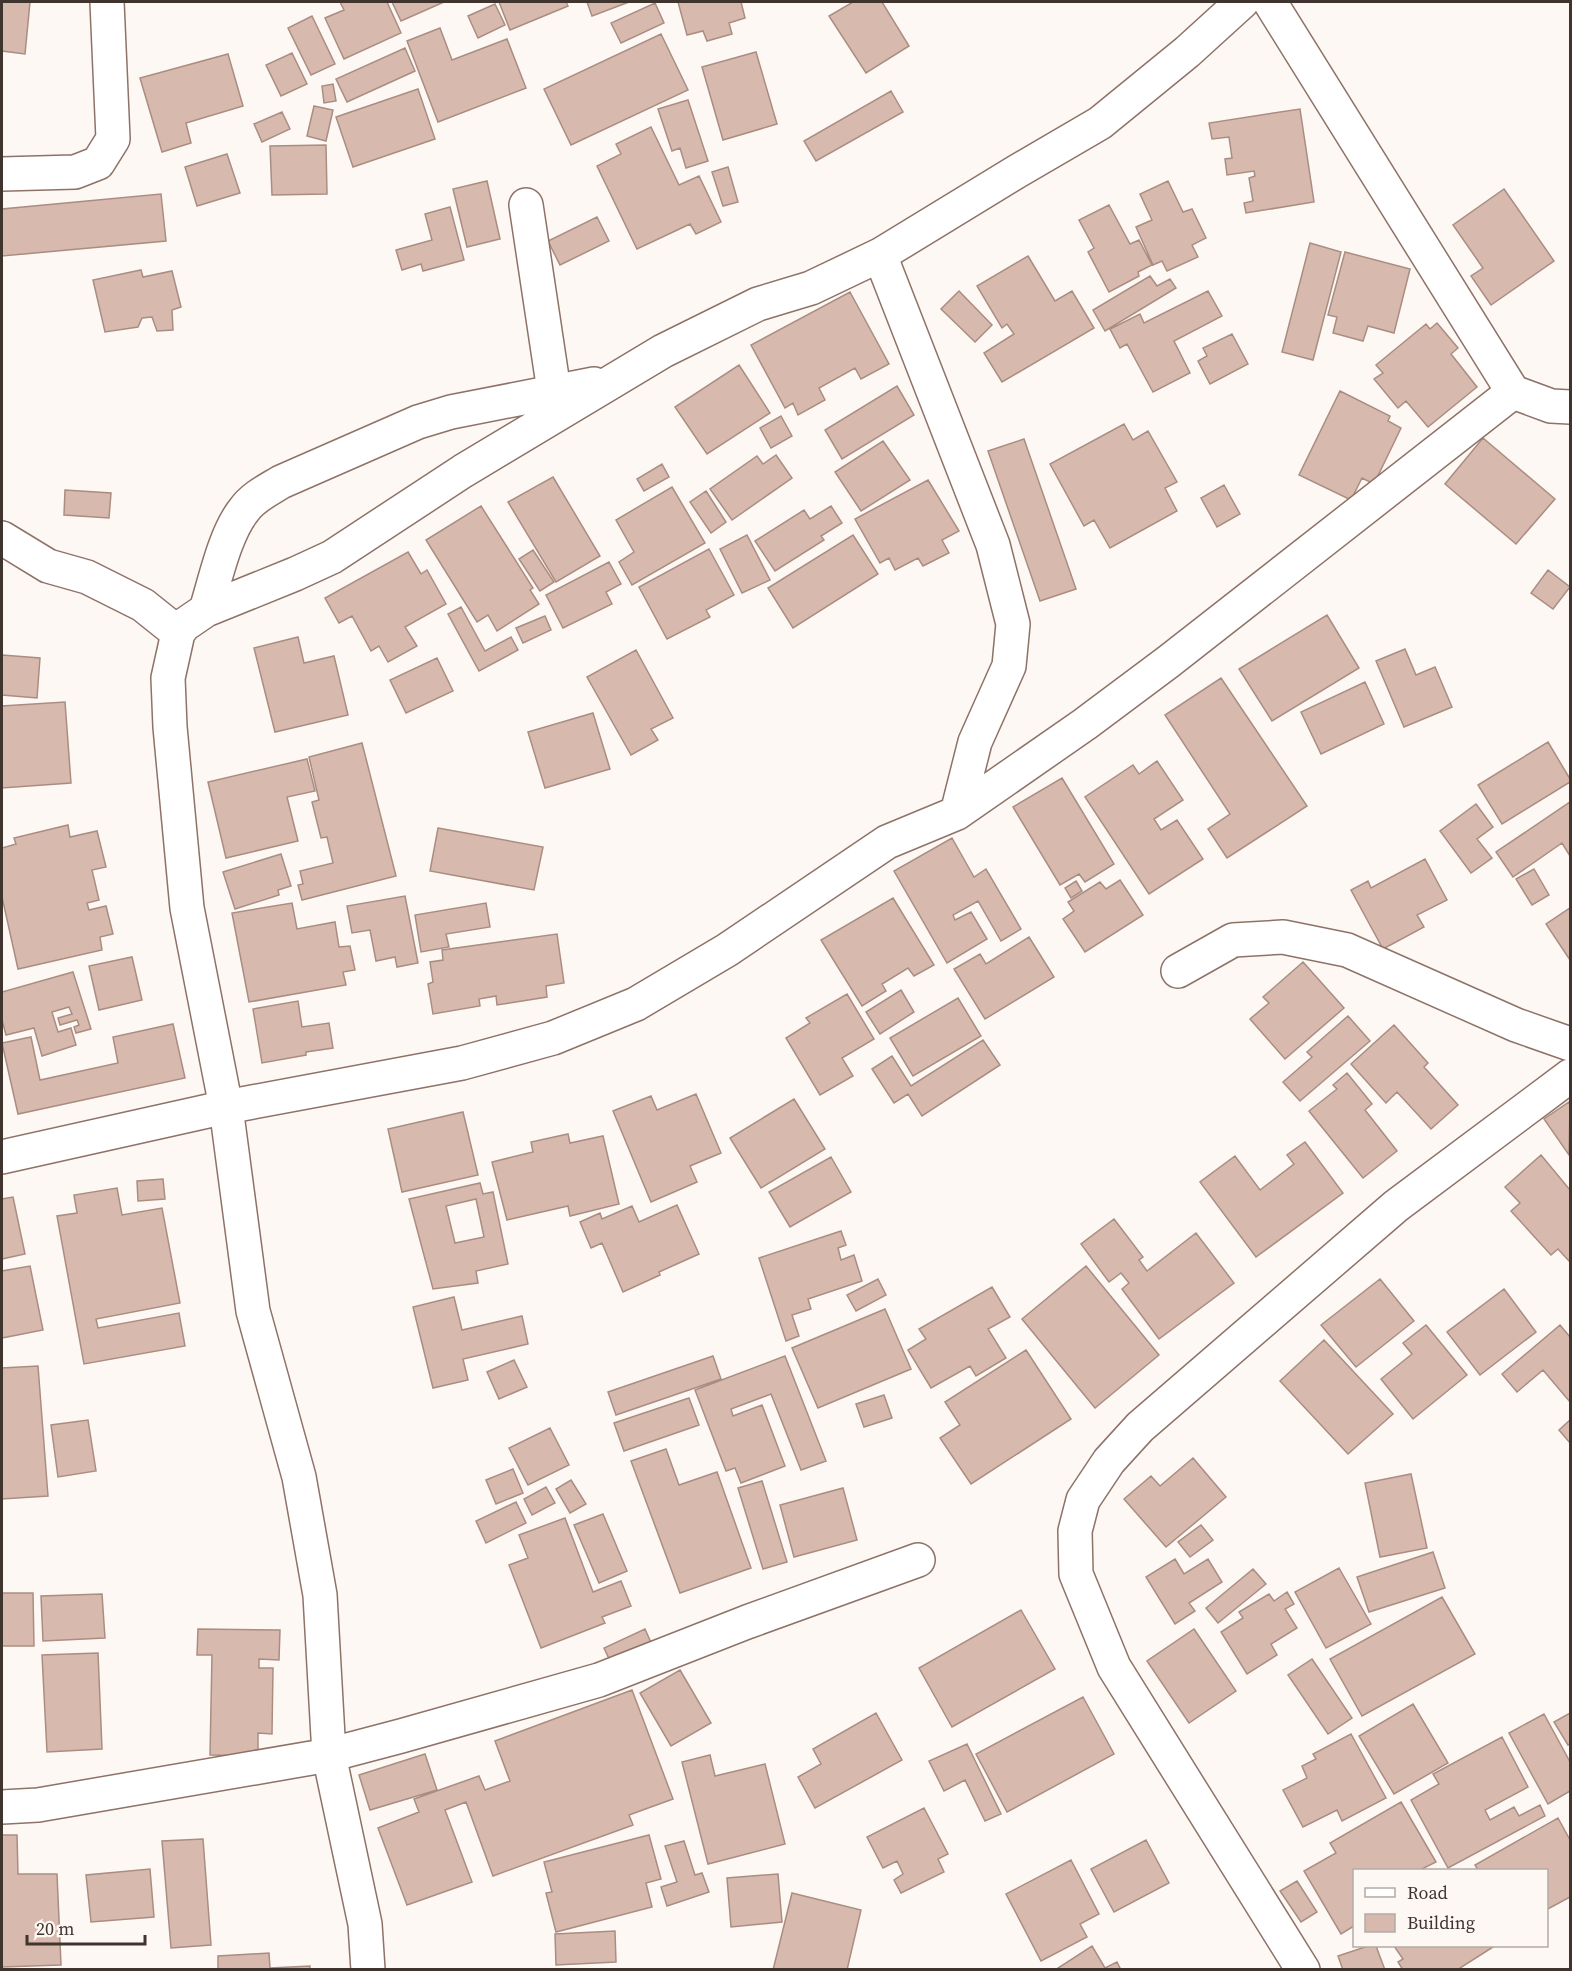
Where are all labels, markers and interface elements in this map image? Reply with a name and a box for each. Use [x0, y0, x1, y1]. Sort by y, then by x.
legend [1353, 1869, 1548, 1947]
text: Road [1407, 1880, 1448, 1905]
scale bar [27, 1908, 146, 1946]
text: Building [1407, 1910, 1475, 1935]
text: 20 m [36, 1916, 74, 1941]

